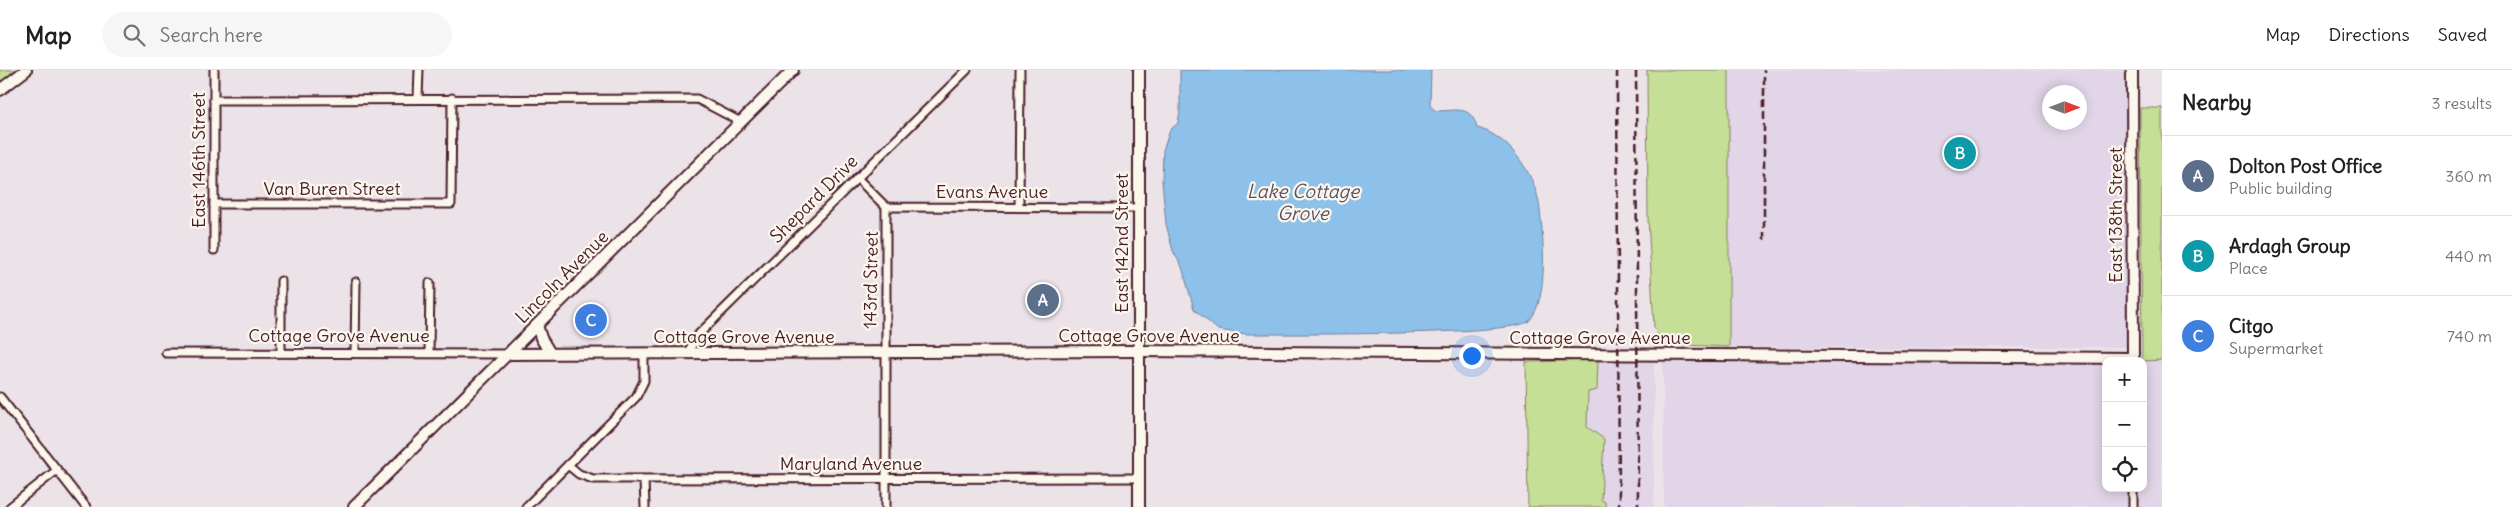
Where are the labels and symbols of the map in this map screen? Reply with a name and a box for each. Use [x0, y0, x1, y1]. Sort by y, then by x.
north arrow [2042, 85, 2087, 130]
street label: East 146th Street [187, 92, 210, 228]
pin: B [1944, 134, 1976, 172]
street label: East 138th Street [2104, 147, 2127, 283]
street label: Shepard Drive [765, 150, 863, 248]
street label: East 142nd Street [1110, 173, 1133, 313]
street label: Van Buren Street [263, 177, 401, 200]
water label: Lake Cottage Grove [1247, 179, 1361, 225]
street label: Evans Avenue [936, 180, 1048, 203]
street label: Lincoln Avenue [510, 225, 613, 328]
street label: 143rd Street [858, 231, 883, 329]
pin: A [1027, 281, 1059, 319]
pin: C [575, 301, 607, 339]
street label: Cottage Grove Avenue [248, 324, 430, 347]
street label: Cottage Grove Avenue [1058, 324, 1240, 347]
street label: Cottage Grove Avenue [653, 325, 835, 348]
street label: Cottage Grove Avenue [1509, 326, 1691, 349]
your location [1459, 343, 1485, 369]
street label: Maryland Avenue [780, 452, 922, 475]

